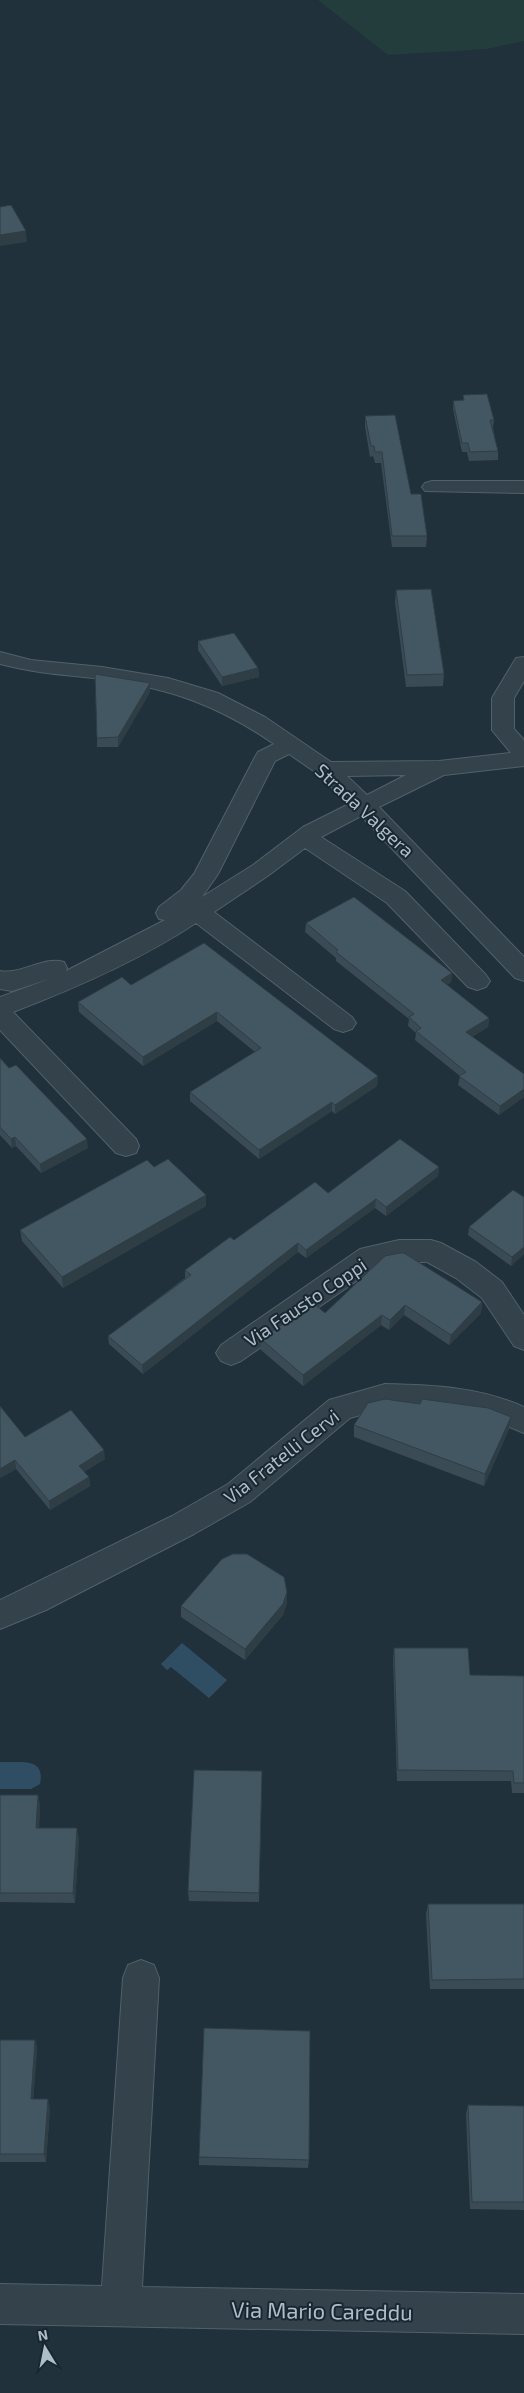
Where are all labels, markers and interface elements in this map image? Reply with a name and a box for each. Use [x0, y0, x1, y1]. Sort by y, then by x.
street label: Strada Valgera [311, 758, 419, 862]
street label: Via Fausto Coppi [240, 1253, 370, 1351]
street label: Via Fratelli Cervi [219, 1404, 343, 1508]
street label: Via Mario Careddu [231, 2295, 413, 2325]
north arrow [20, 2323, 70, 2373]
text: N [36, 2325, 49, 2344]

